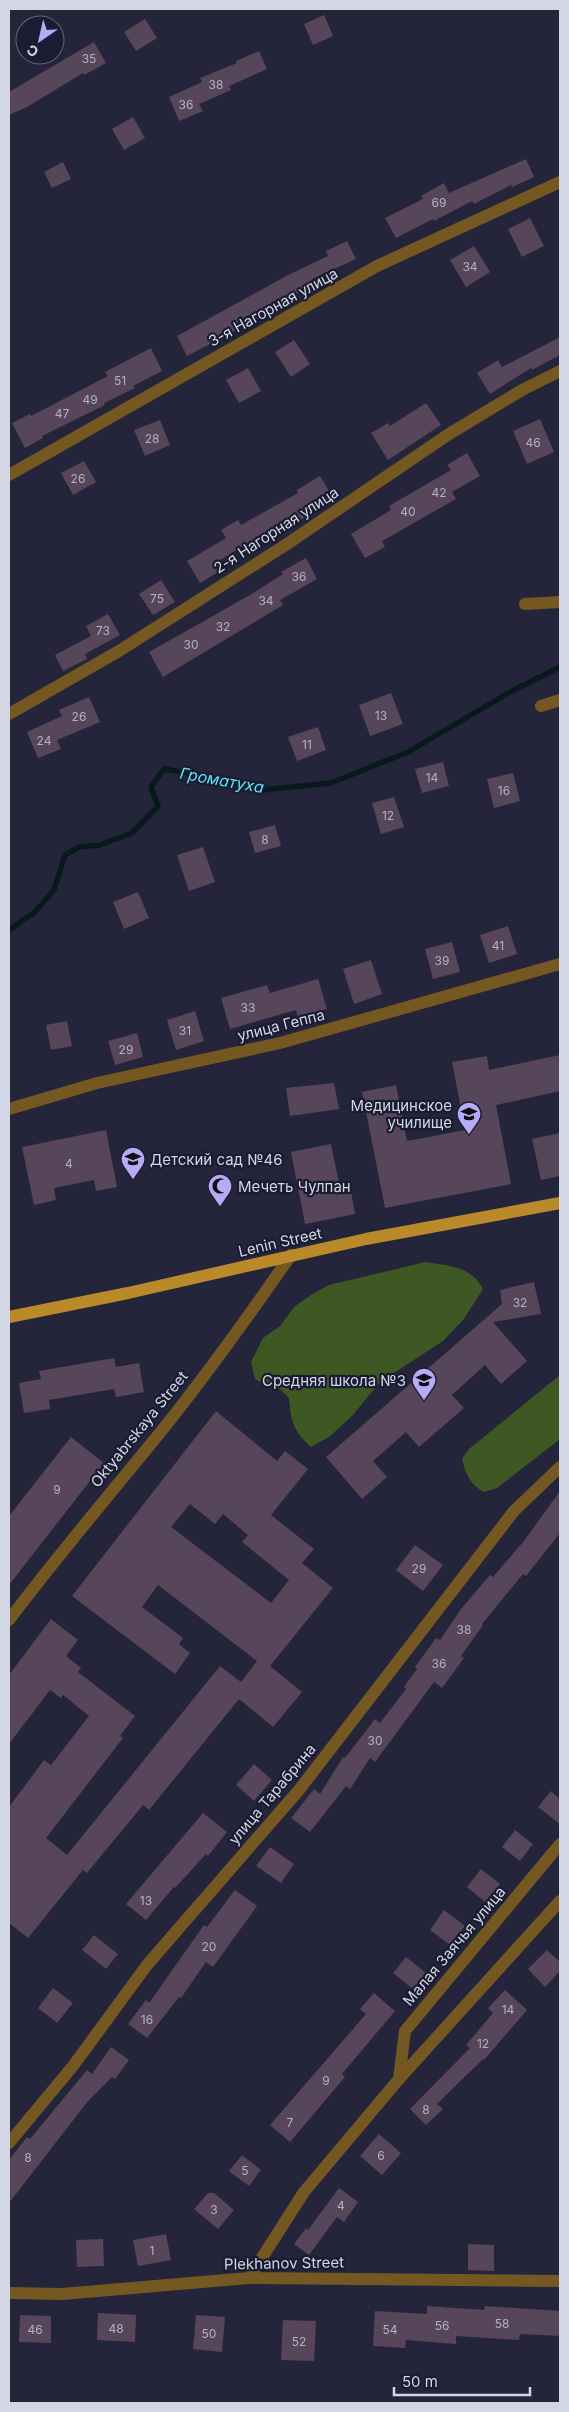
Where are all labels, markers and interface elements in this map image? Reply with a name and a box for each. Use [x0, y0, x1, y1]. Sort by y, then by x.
north arrow [15, 15, 65, 65]
text: С [23, 41, 41, 61]
house number: 35 [82, 51, 96, 66]
house number: 38 [209, 77, 223, 92]
house number: 36 [179, 97, 193, 112]
house number: 69 [432, 195, 446, 210]
house number: 34 [462, 259, 478, 274]
street label: 3-я Нагорная улица [205, 263, 341, 351]
house number: 51 [114, 373, 126, 388]
house number: 49 [82, 392, 98, 407]
house number: 47 [55, 406, 69, 421]
house number: 28 [145, 431, 159, 446]
house number: 46 [525, 435, 541, 450]
house number: 26 [71, 471, 85, 486]
street label: 2-я Нагорная улица [210, 483, 342, 577]
house number: 42 [431, 485, 447, 500]
house number: 40 [400, 504, 416, 519]
house number: 36 [292, 569, 306, 584]
house number: 75 [150, 591, 164, 606]
house number: 34 [258, 593, 274, 608]
house number: 32 [216, 619, 230, 634]
house number: 73 [96, 623, 110, 638]
house number: 30 [184, 637, 198, 652]
house number: 13 [375, 708, 387, 723]
house number: 26 [72, 709, 86, 724]
house number: 24 [37, 733, 52, 748]
house number: 11 [302, 737, 312, 752]
water label: Громатуха [178, 763, 266, 797]
house number: 14 [426, 770, 439, 785]
house number: 16 [498, 783, 510, 798]
house number: 12 [382, 808, 394, 823]
house number: 8 [261, 832, 269, 847]
house number: 41 [492, 938, 504, 953]
house number: 39 [435, 953, 449, 968]
house number: 33 [241, 1000, 255, 1015]
street label: улица Геппа [235, 1005, 327, 1045]
house number: 31 [179, 1023, 191, 1038]
house number: 29 [119, 1042, 133, 1057]
place label: Медицинское училище [351, 1096, 452, 1132]
school or university icon: Медицинское училище [456, 1101, 482, 1135]
school or university icon: Детский сад №46 [120, 1146, 146, 1180]
place label: Детский сад №46 [150, 1150, 283, 1169]
house number: 4 [65, 1156, 73, 1171]
mosque icon: Мечеть Чулпан [207, 1173, 233, 1207]
place label: Мечеть Чулпан [238, 1177, 351, 1196]
street label: Lenin Street [236, 1223, 324, 1261]
house number: 32 [513, 1295, 527, 1310]
street label: Oktyabrskaya Street [86, 1367, 192, 1491]
school or university icon: Средняя школа №3 [411, 1367, 437, 1401]
place label: Средняя школа №3 [262, 1371, 406, 1390]
house number: 9 [53, 1482, 61, 1497]
house number: 29 [412, 1561, 426, 1576]
house number: 38 [457, 1622, 471, 1637]
house number: 36 [432, 1656, 446, 1671]
house number: 30 [368, 1733, 382, 1748]
street label: улица Тарабрина [224, 1740, 320, 1848]
street label: Малая Заячья улица [399, 1883, 509, 2009]
house number: 13 [140, 1893, 152, 1908]
house number: 20 [202, 1939, 216, 1954]
house number: 14 [502, 2002, 515, 2017]
house number: 16 [141, 2012, 153, 2027]
house number: 12 [477, 2036, 489, 2051]
house number: 9 [322, 2073, 330, 2088]
house number: 8 [422, 2102, 430, 2117]
house number: 7 [287, 2115, 294, 2130]
house number: 6 [377, 2148, 385, 2163]
house number: 8 [24, 2150, 32, 2165]
house number: 5 [241, 2163, 249, 2178]
house number: 4 [337, 2198, 345, 2213]
house number: 3 [210, 2202, 218, 2217]
house number: 1 [150, 2243, 154, 2258]
street label: Plekhanov Street [224, 2252, 344, 2274]
house number: 58 [495, 2316, 509, 2331]
house number: 56 [435, 2318, 449, 2333]
house number: 48 [108, 2321, 124, 2336]
house number: 46 [27, 2322, 43, 2337]
house number: 54 [382, 2322, 398, 2337]
house number: 50 [202, 2326, 216, 2341]
house number: 52 [292, 2334, 306, 2349]
scale bar [394, 2364, 530, 2396]
text: 50 m [402, 2372, 438, 2391]

